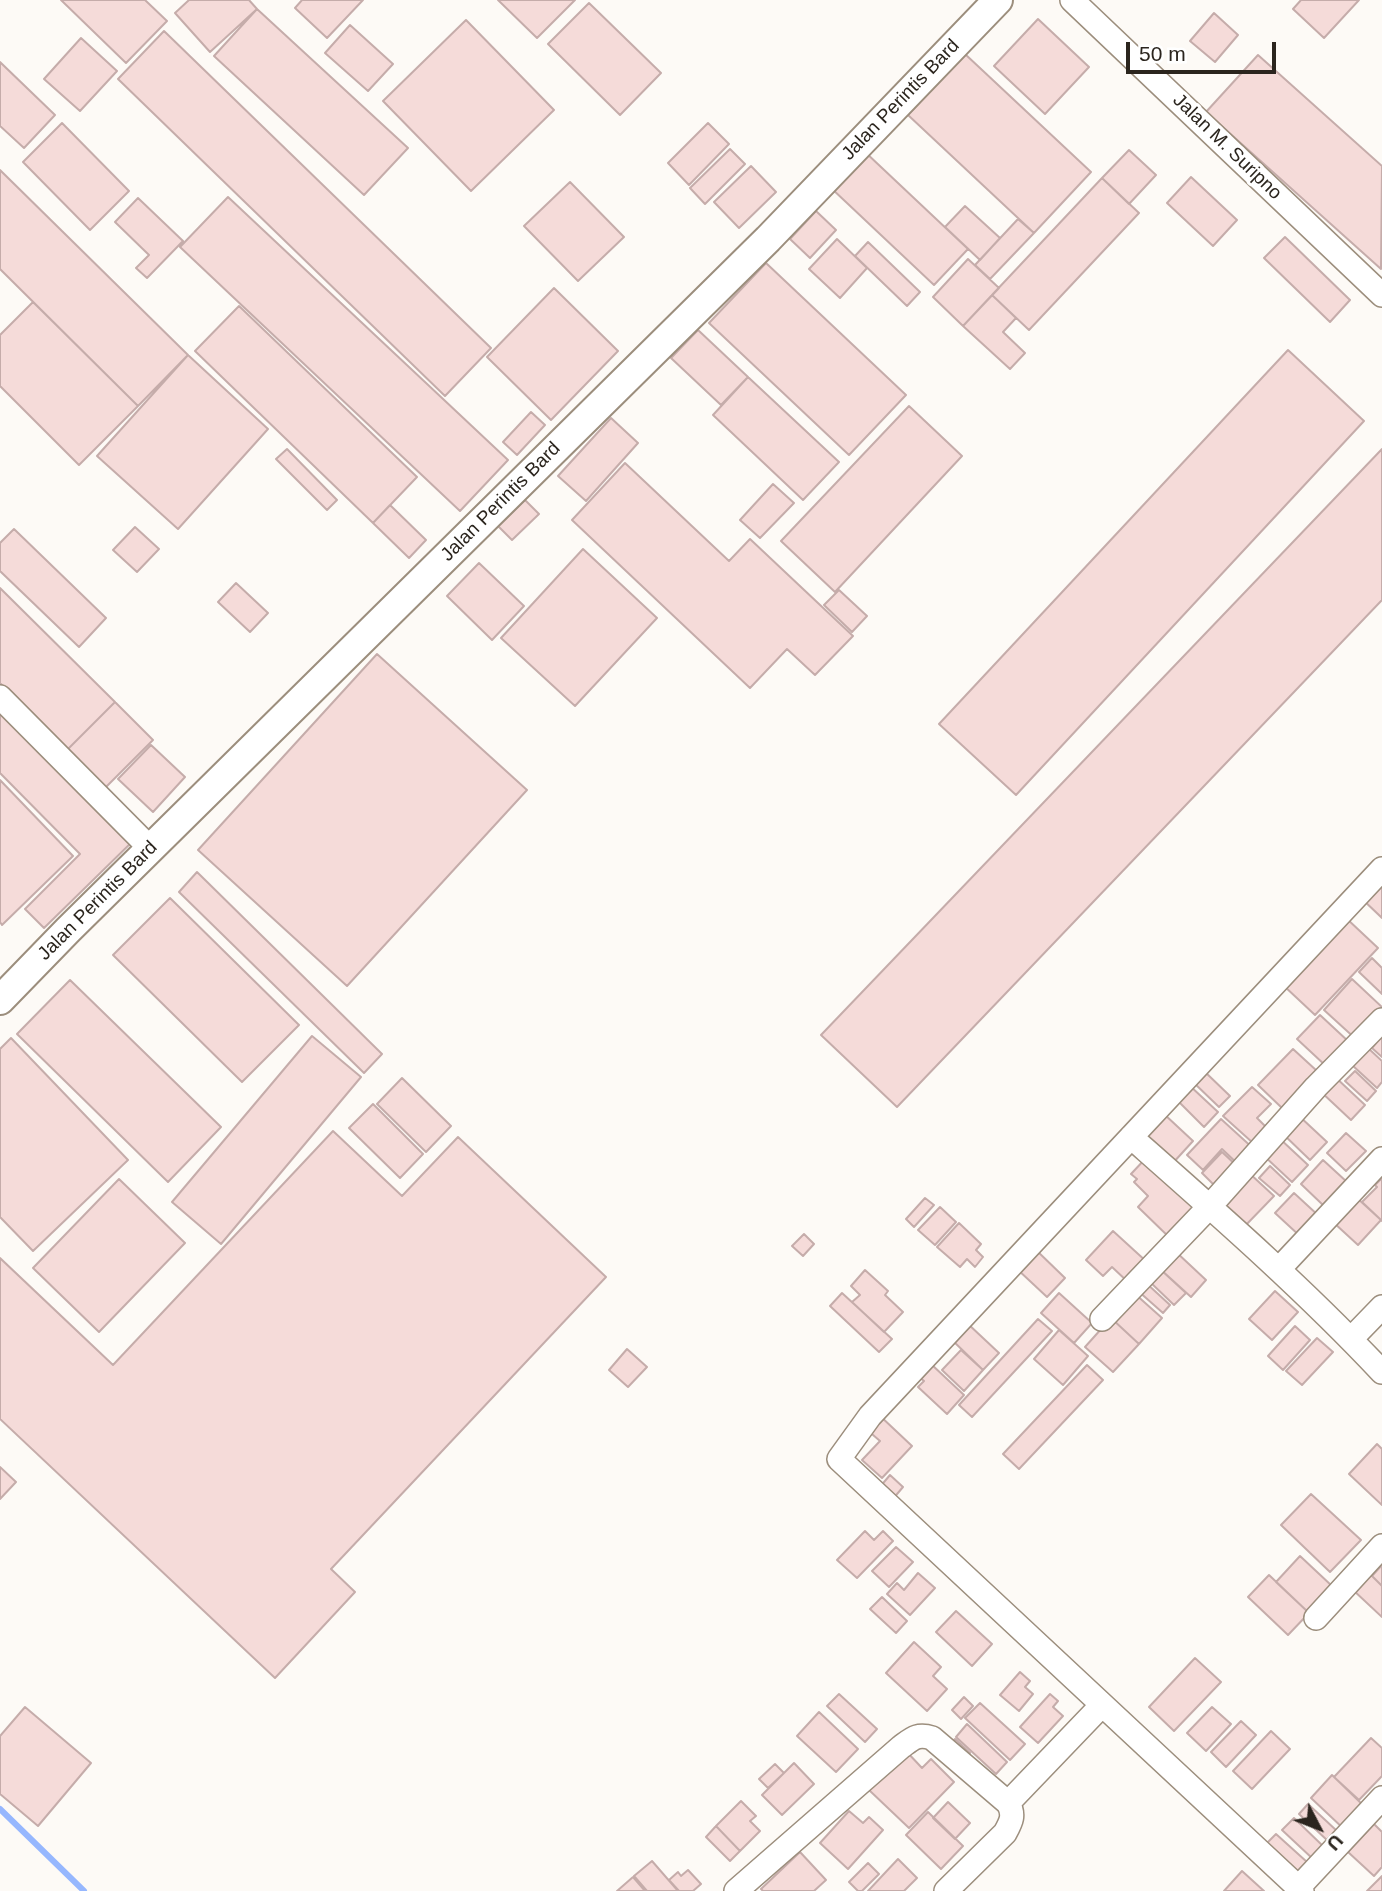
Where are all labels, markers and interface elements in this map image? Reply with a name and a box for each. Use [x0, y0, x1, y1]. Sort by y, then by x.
scale bar [1130, 28, 1280, 72]
street label: Jalan Perintis Bard [837, 35, 965, 165]
text: 50 m [1139, 42, 1186, 65]
street label: Jalan M. Suripno [1168, 89, 1286, 205]
street label: Jalan Perintis Bard [437, 438, 565, 566]
street label: Jalan Perintis Bard [34, 837, 162, 965]
north arrow [1284, 1793, 1354, 1863]
text: U [1323, 1830, 1347, 1855]

